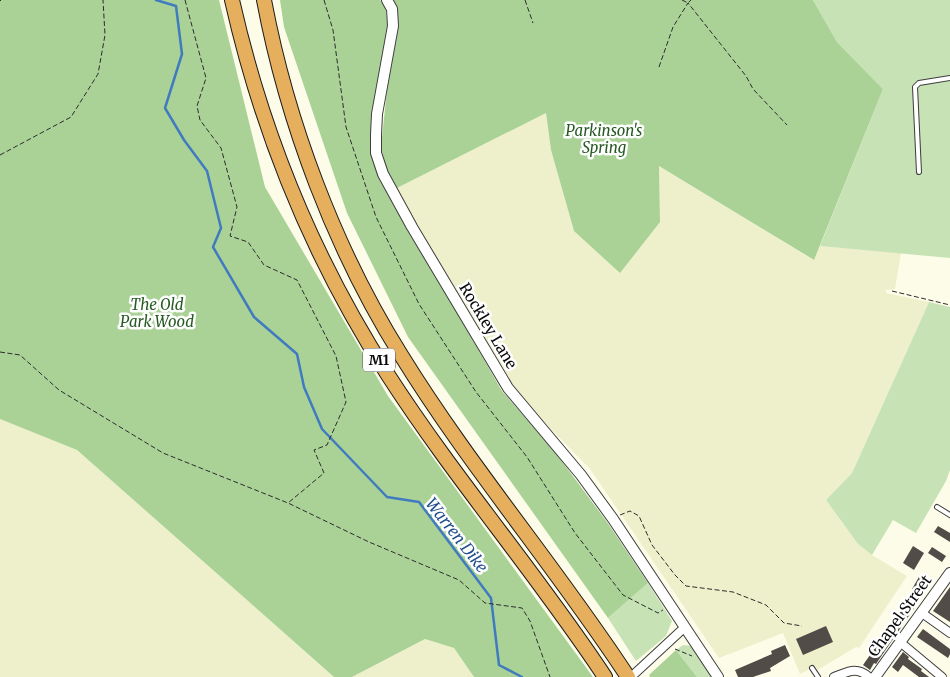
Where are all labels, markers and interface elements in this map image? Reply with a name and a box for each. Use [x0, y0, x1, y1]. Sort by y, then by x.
park label: Parkinson's Spring [566, 121, 642, 157]
street label: Rockley Lane [455, 279, 522, 372]
park label: The Old Park Wood [120, 295, 194, 331]
road number: M1 [363, 348, 395, 372]
water label: Warren Dike [422, 494, 492, 576]
street label: Chapel Street [864, 571, 936, 660]

